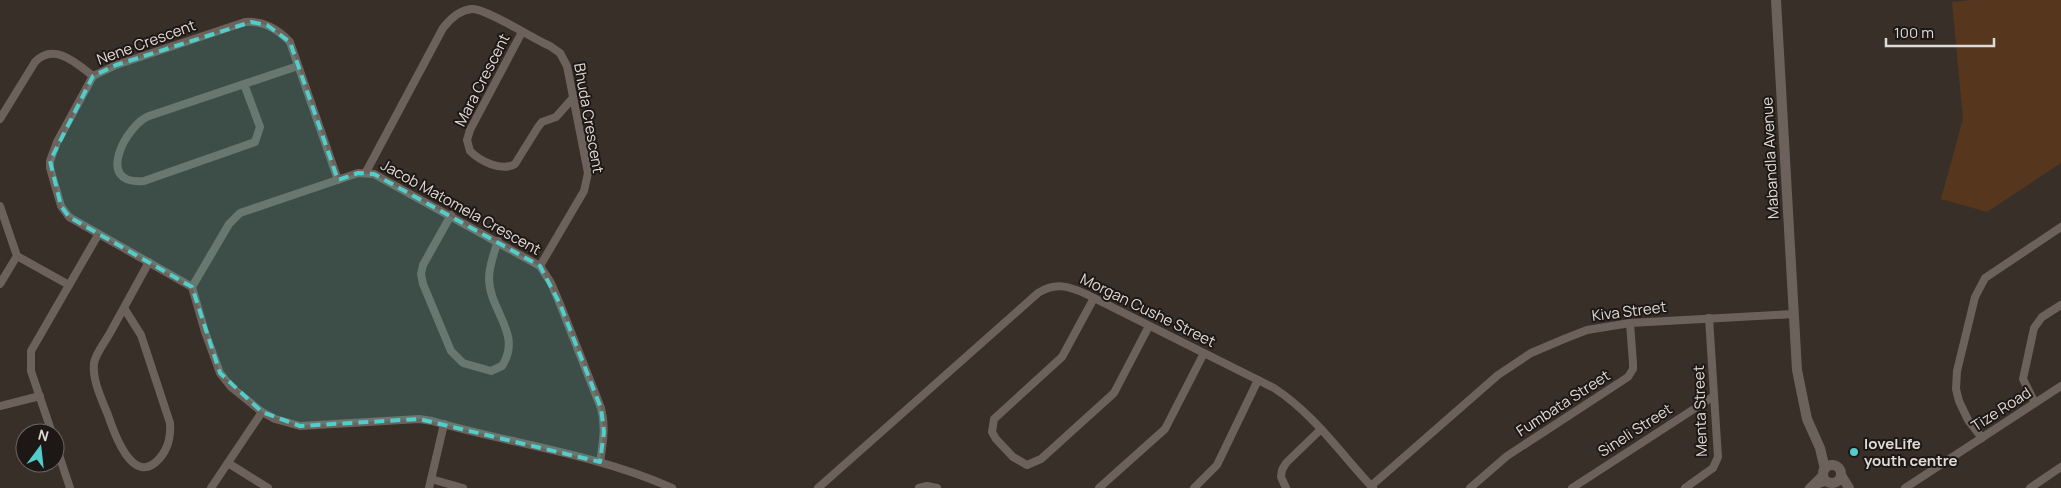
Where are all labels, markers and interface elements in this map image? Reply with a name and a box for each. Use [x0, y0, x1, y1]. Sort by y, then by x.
street label: Nene Crescent [94, 14, 198, 70]
scale bar [1886, 15, 1994, 47]
text: 100 m [1894, 22, 1934, 43]
street label: Mara Crescent [450, 30, 514, 130]
street label: Bhuda Crescent [569, 61, 609, 175]
street label: Mabandla Avenue [1756, 96, 1784, 220]
street label: Jacob Matomela Crescent [377, 154, 545, 260]
street label: Morgan Cushe Street [1077, 268, 1219, 352]
street label: Kiva Street [1591, 296, 1667, 326]
street label: Fumbata Street [1512, 365, 1614, 441]
street label: Menta Street [1688, 365, 1712, 457]
street label: Tize Road [1967, 382, 2035, 436]
street label: Sineli Street [1594, 398, 1676, 462]
north arrow [15, 423, 65, 473]
text: N [36, 424, 51, 445]
place label: loveLife youth centre [1864, 433, 1958, 471]
marker: loveLife youth centre [1848, 446, 1860, 458]

